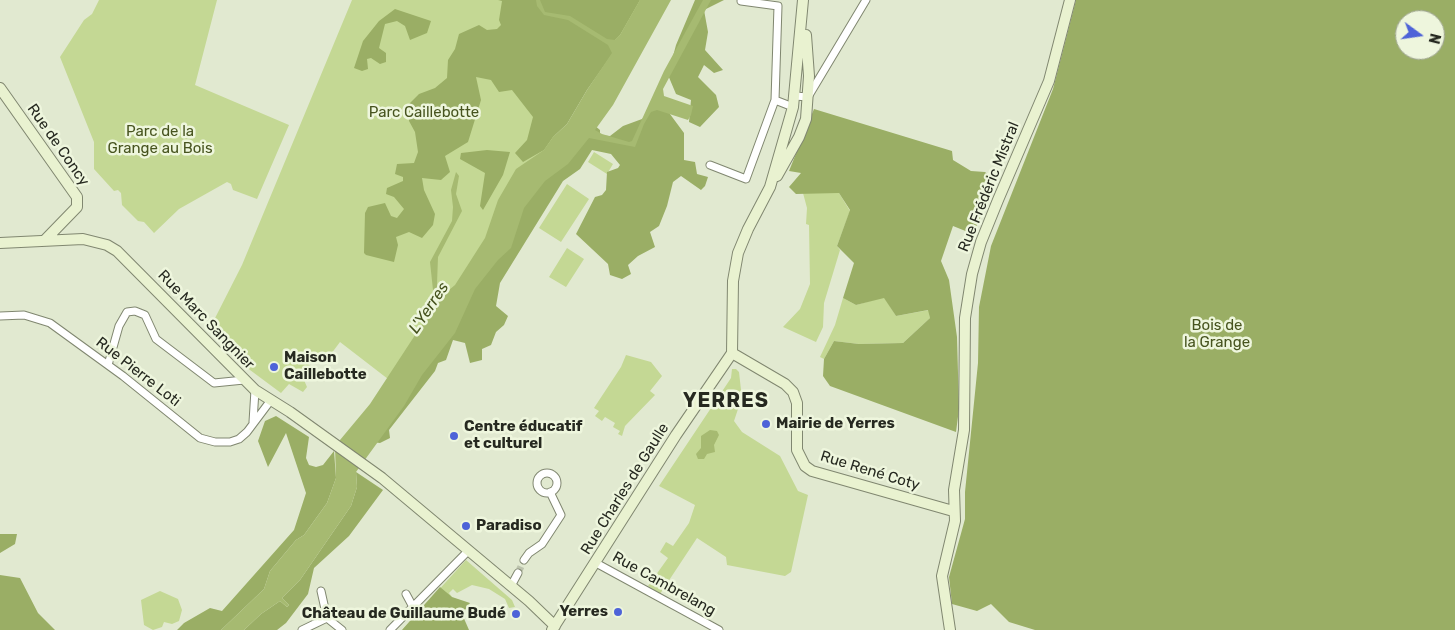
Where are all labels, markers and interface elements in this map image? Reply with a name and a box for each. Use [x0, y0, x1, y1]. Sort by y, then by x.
north arrow [1395, 10, 1445, 60]
text: N [1425, 32, 1444, 45]
street label: Rue de Concy [23, 101, 93, 189]
park label: Parc Caillebotte [369, 104, 479, 122]
street label: Rue Frédéric Mistral [955, 119, 1023, 255]
park label: Parc de la Grange au Bois [107, 123, 213, 158]
street label: Rue Marc Sangnier [154, 267, 258, 373]
water label: L'Yerres [405, 279, 453, 337]
park label: Bois de la Grange [1184, 317, 1250, 352]
street label: Rue Pierre Loti [92, 333, 184, 411]
place label: Maison Caillebotte [284, 349, 367, 384]
marker: Maison Caillebotte [268, 361, 280, 373]
district label: YERRES [682, 389, 770, 413]
place label: Mairie de Yerres [776, 415, 895, 433]
place label: Centre éducatif et culturel [464, 418, 582, 453]
marker: Mairie de Yerres [760, 418, 772, 430]
street label: Rue Charles de Gaulle [577, 420, 673, 558]
marker: Centre éducatif et culturel [448, 430, 460, 442]
street label: Rue René Coty [818, 447, 922, 495]
place label: Paradiso [476, 517, 542, 535]
marker: Paradiso [460, 520, 472, 532]
street label: Rue Cambrelang [609, 548, 719, 620]
place label: Yerres [559, 603, 608, 621]
place label: Château de Guillaume Budé [302, 605, 506, 623]
marker: Yerres [612, 606, 624, 618]
marker: Château de Guillaume Budé [510, 608, 522, 620]

